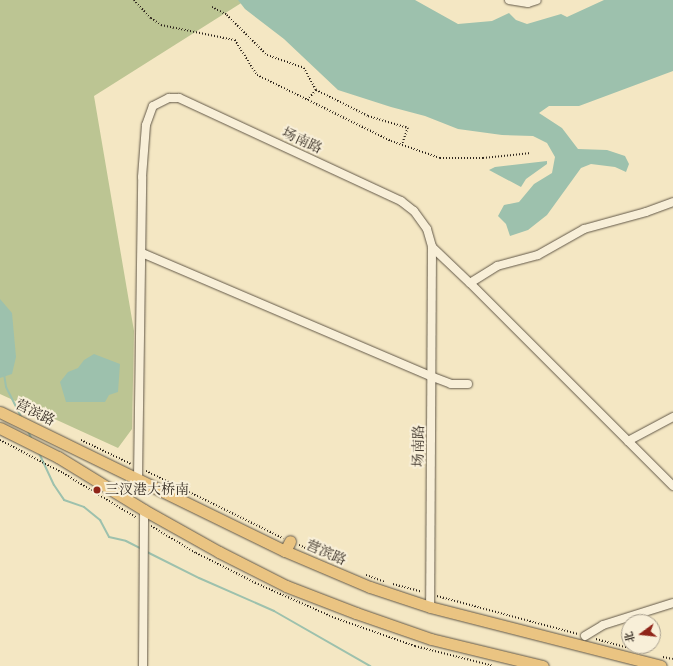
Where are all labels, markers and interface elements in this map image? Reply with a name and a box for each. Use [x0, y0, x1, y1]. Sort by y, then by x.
street label: 场南路 [279, 125, 325, 157]
street label: 营滨路 [12, 396, 58, 430]
street label: 场南路 [410, 425, 428, 467]
place label: 三汊港大桥南 [105, 482, 189, 498]
marker: 三汊港大桥南 [92, 485, 102, 495]
street label: 营滨路 [303, 537, 349, 569]
north arrow [621, 614, 661, 654]
text: 北 [621, 630, 639, 644]

